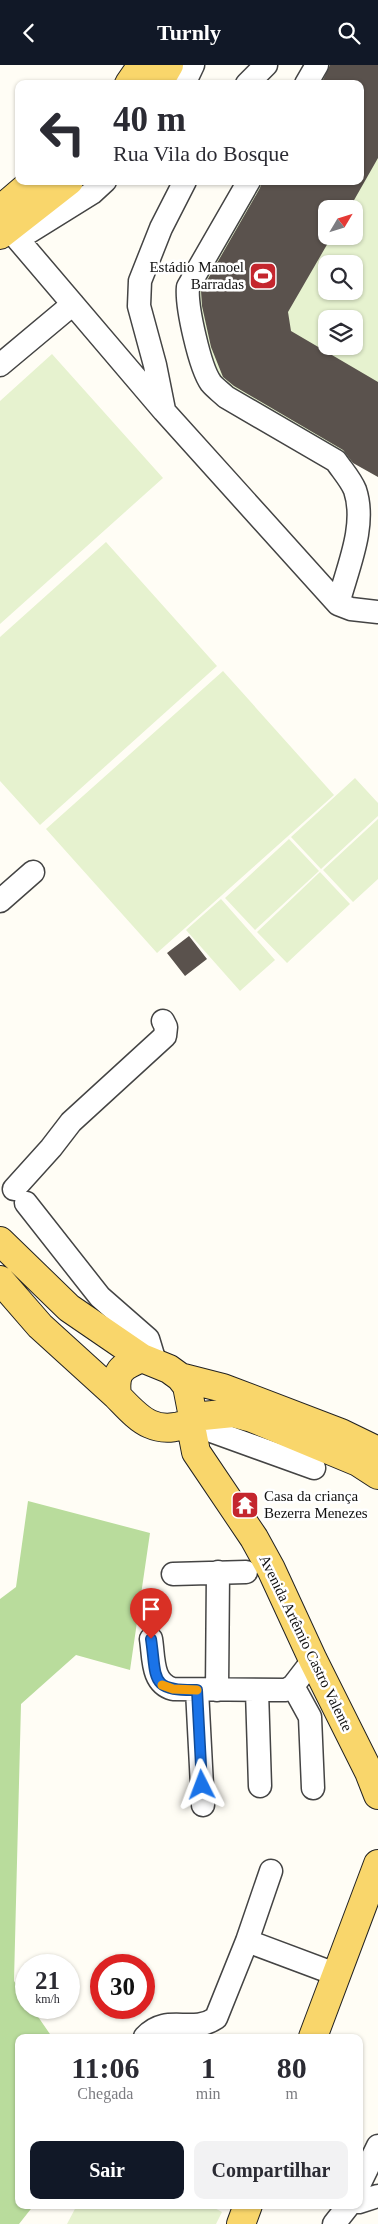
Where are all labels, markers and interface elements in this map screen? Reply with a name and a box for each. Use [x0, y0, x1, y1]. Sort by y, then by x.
icon: back [15, 19, 43, 47]
icon: search [335, 19, 363, 47]
text: Turnly [157, 20, 221, 45]
icon: left [30, 100, 95, 165]
text: 40 m [113, 100, 186, 139]
text: Rua Vila do Bosque [113, 141, 289, 166]
north arrow [318, 200, 362, 245]
map controls [318, 200, 363, 355]
button: search [318, 255, 363, 300]
place label: Estádio Manoel Barradas [149, 259, 244, 292]
sports icon: Estádio Manoel Barradas [248, 261, 278, 291]
button: layers [318, 310, 363, 355]
place label: Casa da criança Bezerra Menezes [264, 1488, 368, 1521]
temple icon: Casa da criança Bezerra Menezes [230, 1490, 260, 1520]
street label: Avenida Artêmio Castro Valente [256, 1552, 356, 1734]
pin [130, 1588, 172, 1639]
icon: arrive [137, 1595, 165, 1623]
position arrow [175, 1758, 227, 1810]
speed limit sign: 30 [90, 1954, 155, 2019]
text: 21 [35, 1967, 60, 1994]
text: km/h [35, 1992, 60, 2006]
text: 11:06 [71, 2051, 140, 2084]
text: 1 [201, 2051, 216, 2084]
text: 80 [277, 2051, 307, 2084]
text: Chegada [77, 2085, 133, 2102]
text: min [196, 2085, 221, 2102]
text: m [286, 2085, 298, 2102]
button: Sair [30, 2141, 184, 2199]
button: Compartilhar [194, 2141, 348, 2199]

